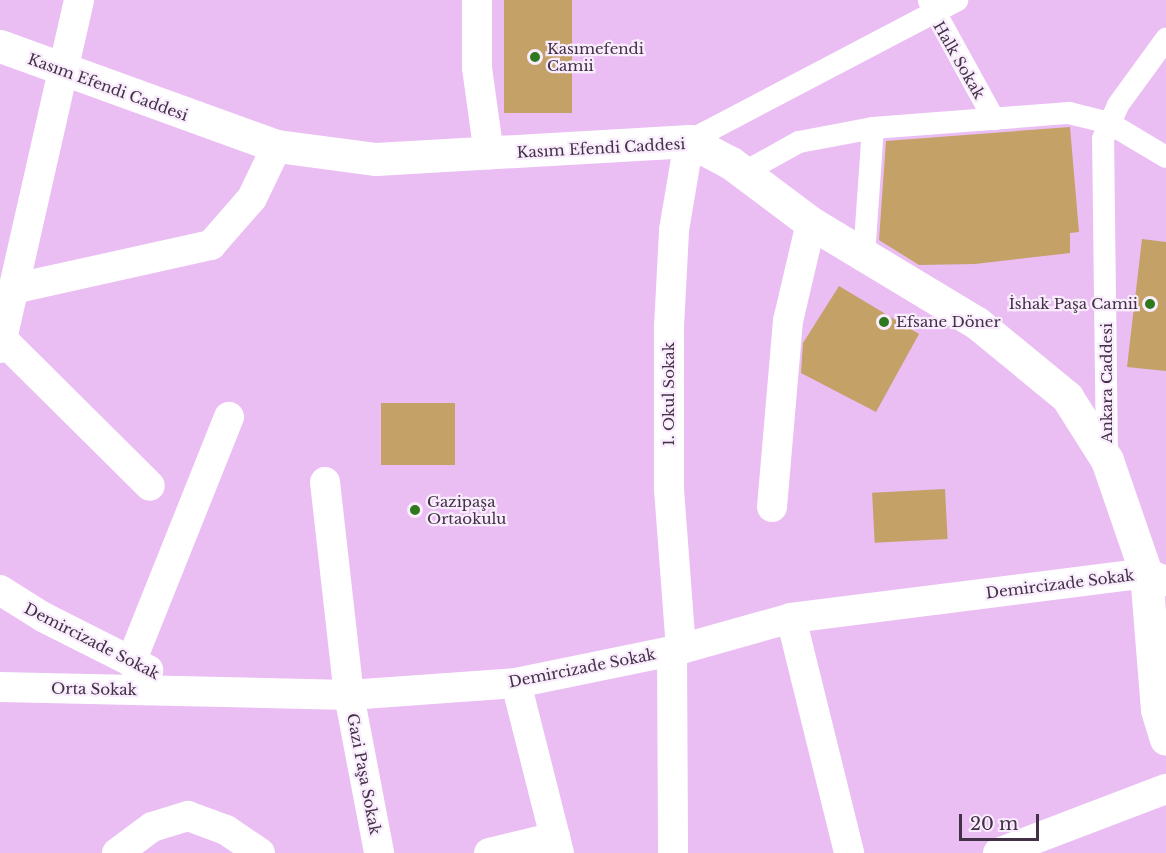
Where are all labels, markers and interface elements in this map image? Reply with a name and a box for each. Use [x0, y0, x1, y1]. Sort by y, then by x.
street label: Halk Sokak [929, 18, 989, 102]
place label: Kasımefendi Camii [547, 39, 644, 74]
street label: Kasım Efendi Caddesi [26, 50, 190, 124]
marker: Kasımefendi Camii [528, 50, 542, 64]
street label: Kasım Efendi Caddesi [516, 135, 686, 161]
place label: İshak Paşa Camii [1008, 295, 1138, 313]
marker: İshak Paşa Camii [1143, 297, 1157, 311]
place label: Efsane Döner [896, 313, 1001, 331]
marker: Efsane Döner [877, 315, 891, 329]
street label: Ankara Caddesi [1098, 323, 1116, 443]
street label: 1. Okul Sokak [660, 342, 678, 446]
place label: Gazipaşa Ortaokulu [427, 492, 506, 527]
marker: Gazipaşa Ortaokulu [408, 503, 422, 517]
street label: Demircizade Sokak [985, 566, 1135, 602]
street label: Demircizade Sokak [21, 599, 163, 683]
street label: Demircizade Sokak [507, 645, 657, 691]
street label: Orta Sokak [51, 679, 137, 699]
street label: Gazi Paşa Sokak [343, 712, 385, 836]
scale bar [962, 802, 1042, 840]
text: 20 m [970, 813, 1018, 835]

